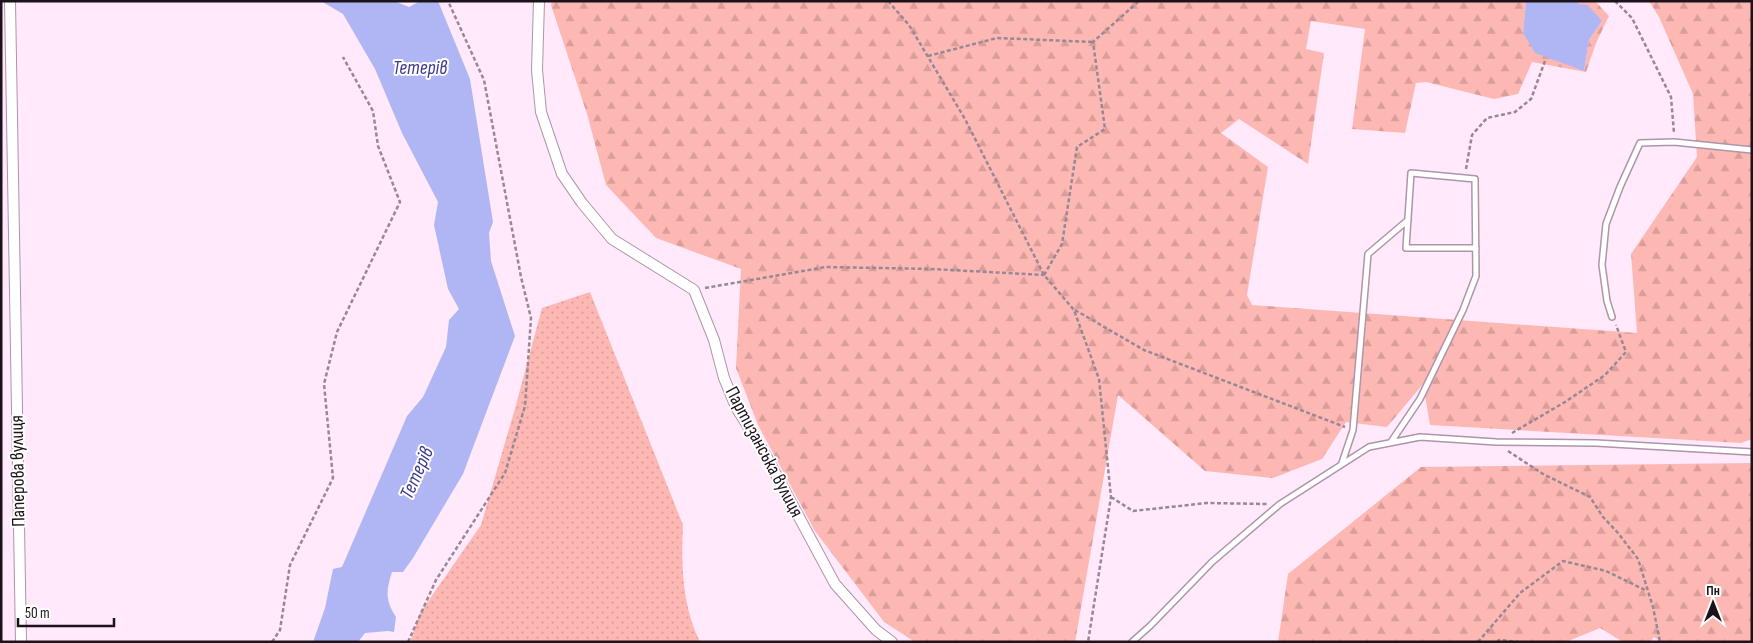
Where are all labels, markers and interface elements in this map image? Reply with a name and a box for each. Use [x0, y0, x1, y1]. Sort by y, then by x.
water label: Тетерів [393, 56, 447, 80]
street label: Партизанська вулиця [720, 383, 808, 521]
street label: Паперова вулиця [6, 415, 30, 527]
water label: Тетерів [395, 443, 439, 503]
north arrow [1688, 578, 1738, 628]
text: Пн [1706, 582, 1720, 599]
scale bar [18, 596, 114, 628]
text: 50 m [25, 604, 50, 623]

